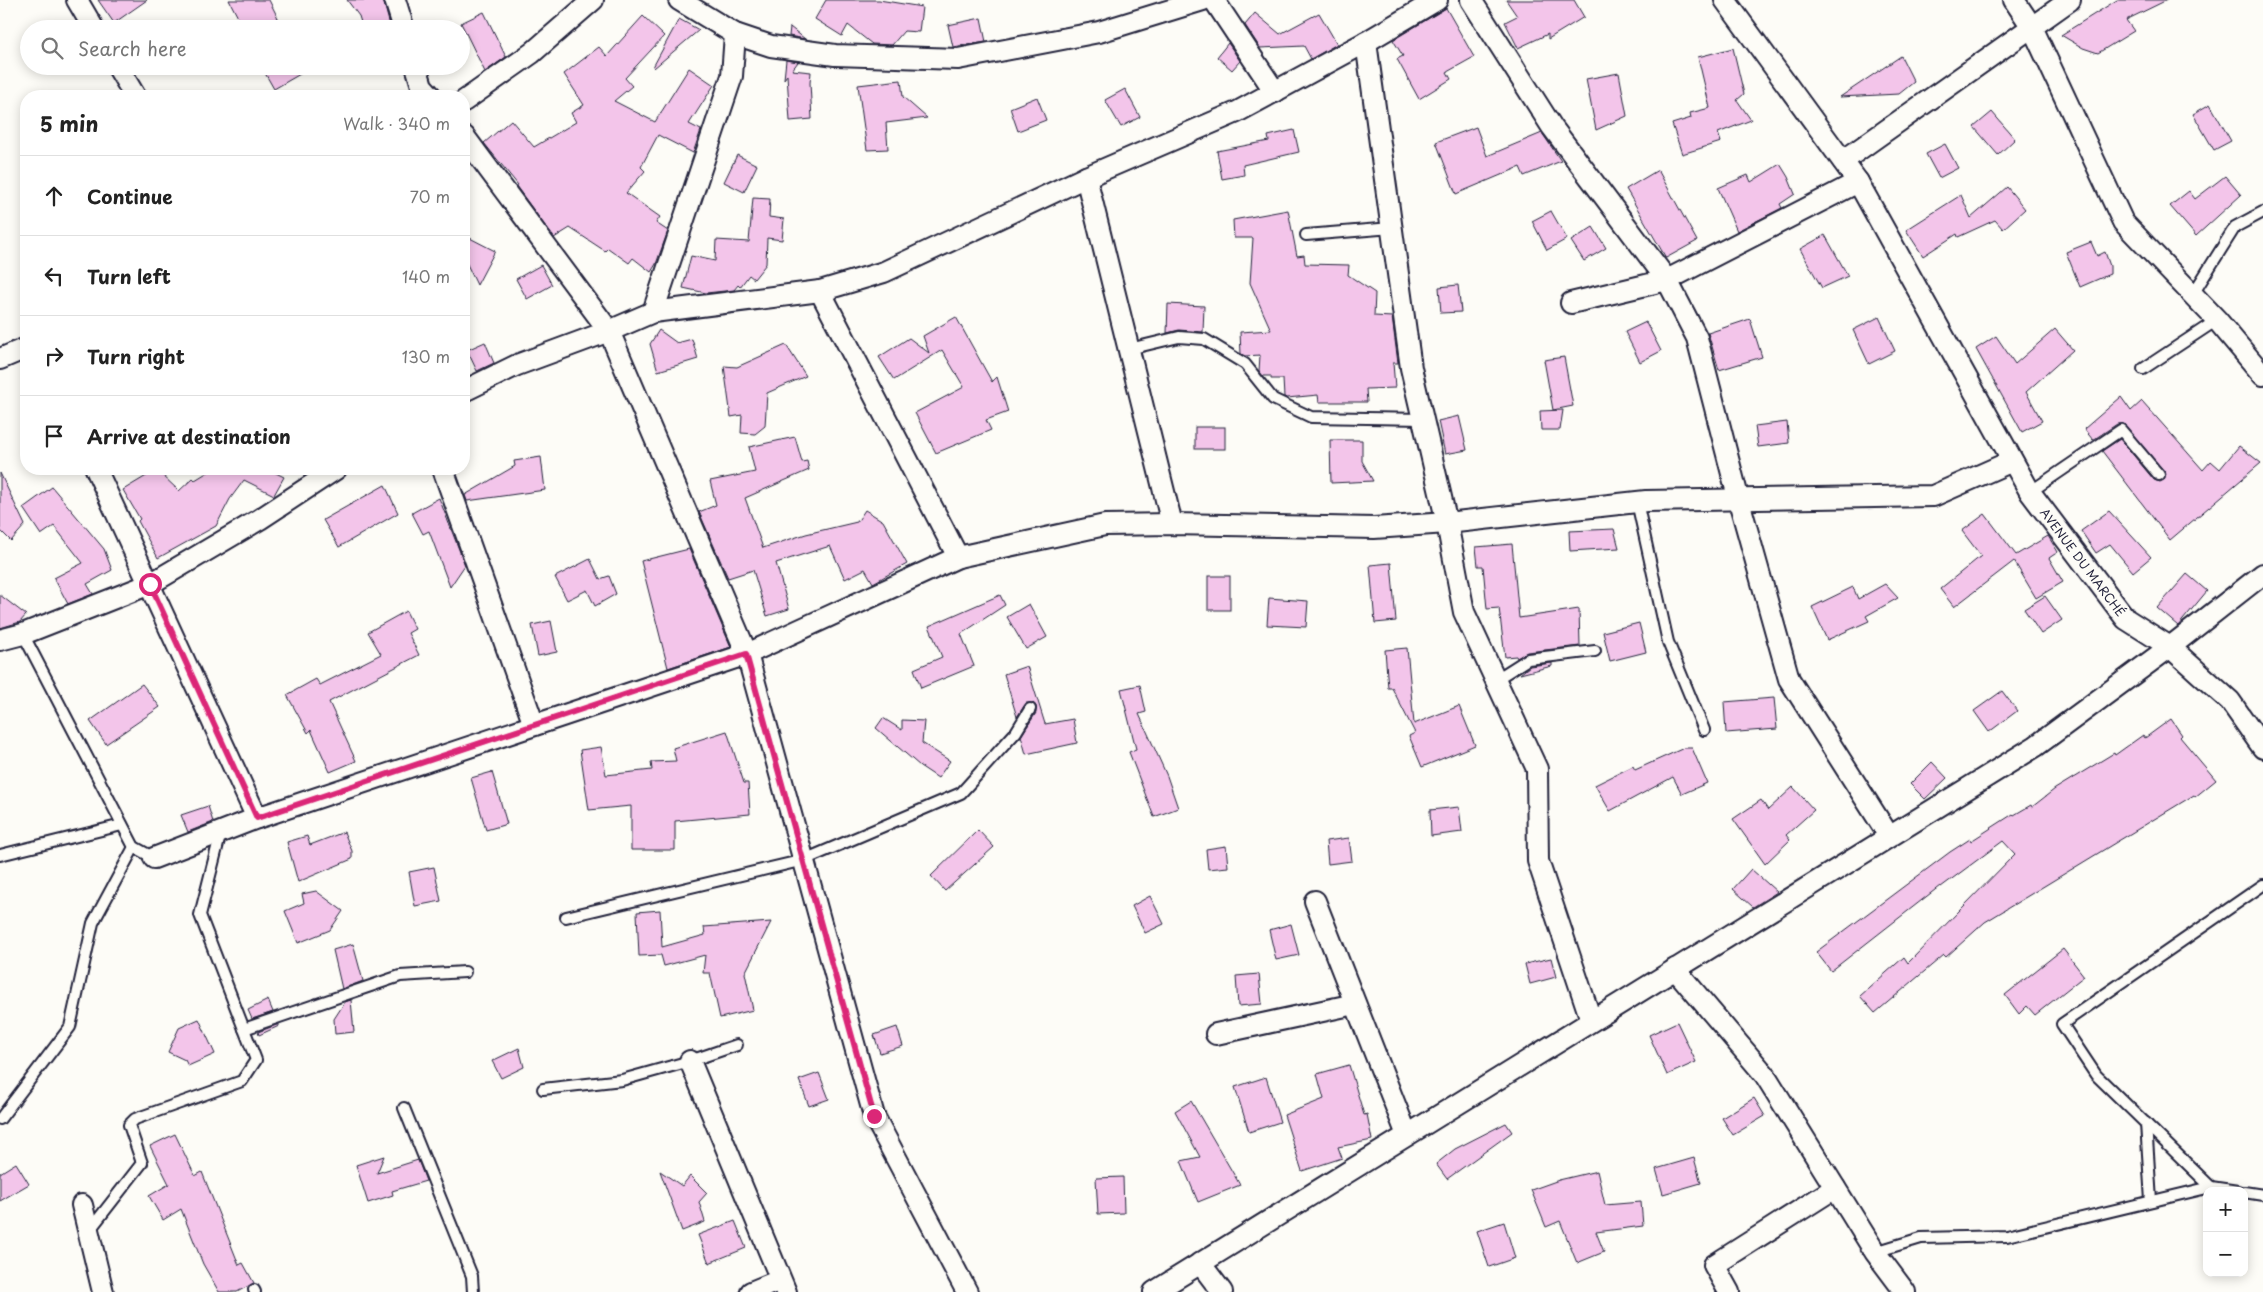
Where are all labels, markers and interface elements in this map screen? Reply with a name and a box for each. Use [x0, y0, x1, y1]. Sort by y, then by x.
search box [20, 20, 470, 75]
icon: search [38, 34, 66, 62]
text: Search here [78, 34, 187, 62]
text: 5 min [40, 107, 98, 139]
text: Walk · 340 m [343, 111, 450, 135]
icon: ahead [40, 182, 68, 210]
text: Continue [87, 182, 173, 210]
text: 70 m [410, 184, 450, 208]
icon: left [40, 262, 68, 290]
text: Turn left [87, 262, 171, 290]
text: 140 m [402, 264, 450, 288]
icon: right [40, 342, 68, 370]
text: Turn right [87, 342, 185, 370]
text: 130 m [402, 344, 450, 368]
icon: arrive [40, 422, 68, 450]
text: Arrive at destination [87, 422, 291, 450]
street label: AVENUE DU MARCHÉ [2036, 504, 2130, 620]
route start [139, 573, 162, 596]
route end [863, 1105, 886, 1128]
map controls [2203, 1187, 2248, 1277]
button: + [2203, 1187, 2248, 1232]
button: − [2203, 1232, 2248, 1277]

